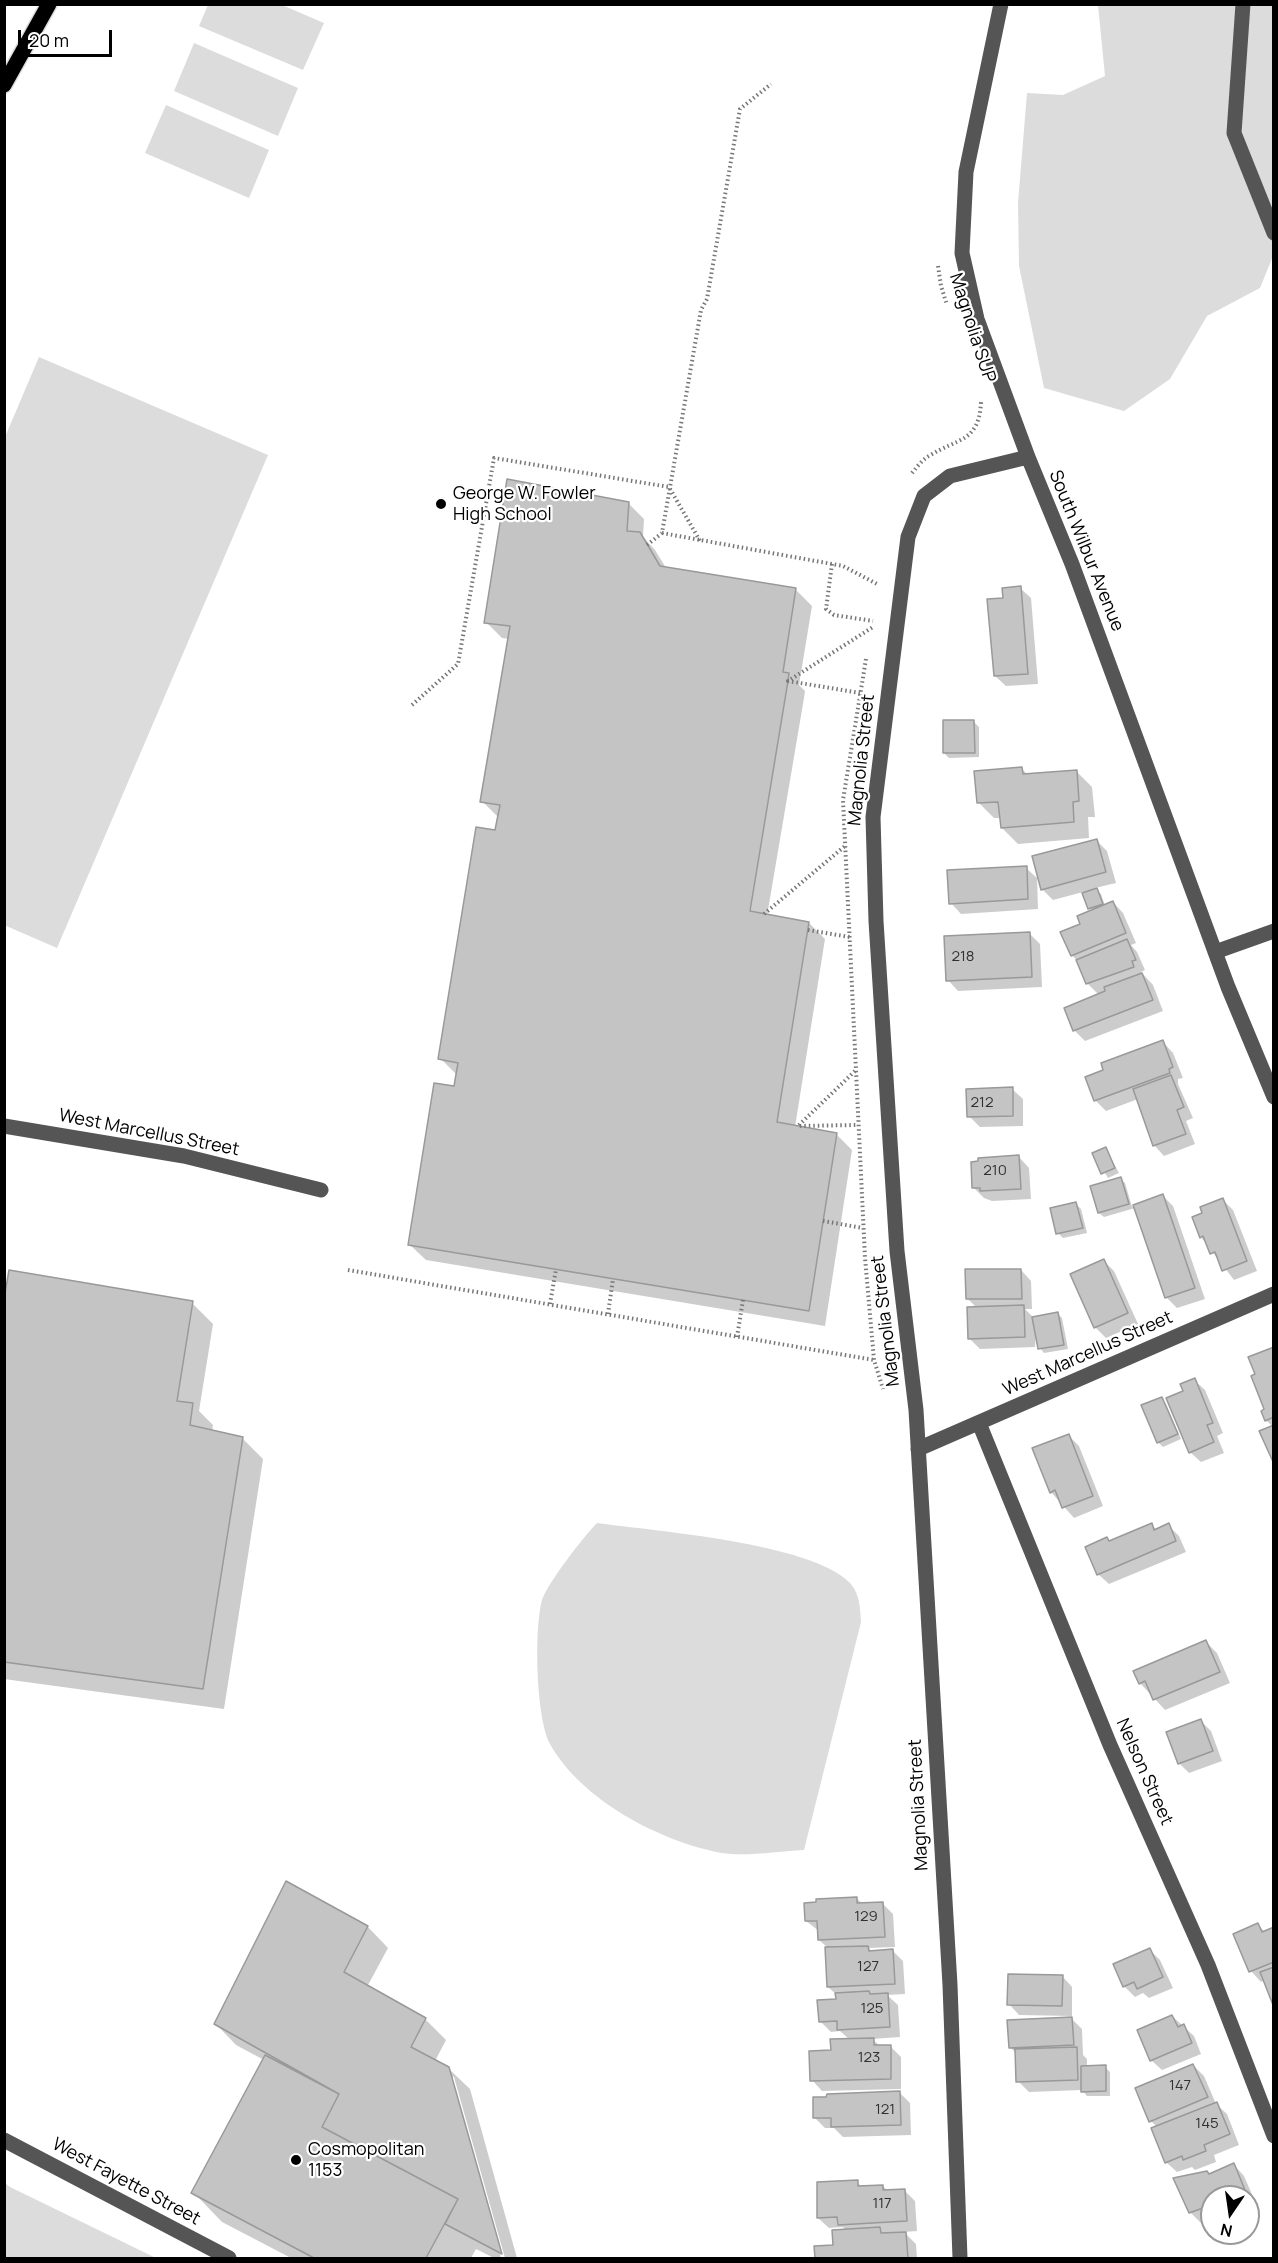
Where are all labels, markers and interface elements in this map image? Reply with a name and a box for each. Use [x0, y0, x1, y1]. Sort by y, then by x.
scale bar [21, 18, 116, 56]
text: 20 m [29, 28, 69, 52]
street label: Magnolia SUP [944, 271, 1000, 385]
street label: South Wilbur Avenue [1044, 467, 1128, 635]
place label: George W. Fowler High School [453, 483, 596, 526]
marker: George W. Fowler High School [434, 497, 448, 511]
street label: Magnolia Street [844, 693, 880, 827]
house number: 218 [951, 948, 975, 966]
house number: 212 [971, 1094, 993, 1112]
street label: West Marcellus Street [57, 1105, 241, 1161]
house number: 210 [983, 1162, 1007, 1180]
street label: Magnolia Street [867, 1254, 905, 1388]
street label: West Marcellus Street [1000, 1307, 1176, 1401]
street label: Nelson Street [1111, 1715, 1177, 1829]
street label: Magnolia Street [905, 1739, 933, 1871]
house number: 129 [854, 1908, 878, 1926]
house number: 127 [857, 1958, 879, 1976]
house number: 125 [860, 2000, 884, 2018]
house number: 123 [858, 2049, 880, 2067]
house number: 147 [1169, 2077, 1191, 2095]
house number: 121 [875, 2101, 895, 2119]
house number: 145 [1195, 2115, 1219, 2133]
street label: West Fayette Street [48, 2134, 204, 2230]
place label: Cosmopolitan 1153 [308, 2139, 424, 2182]
marker: Cosmopolitan 1153 [289, 2153, 303, 2167]
north arrow [1200, 2185, 1260, 2245]
house number: 117 [872, 2195, 892, 2213]
text: N [1218, 2219, 1234, 2243]

